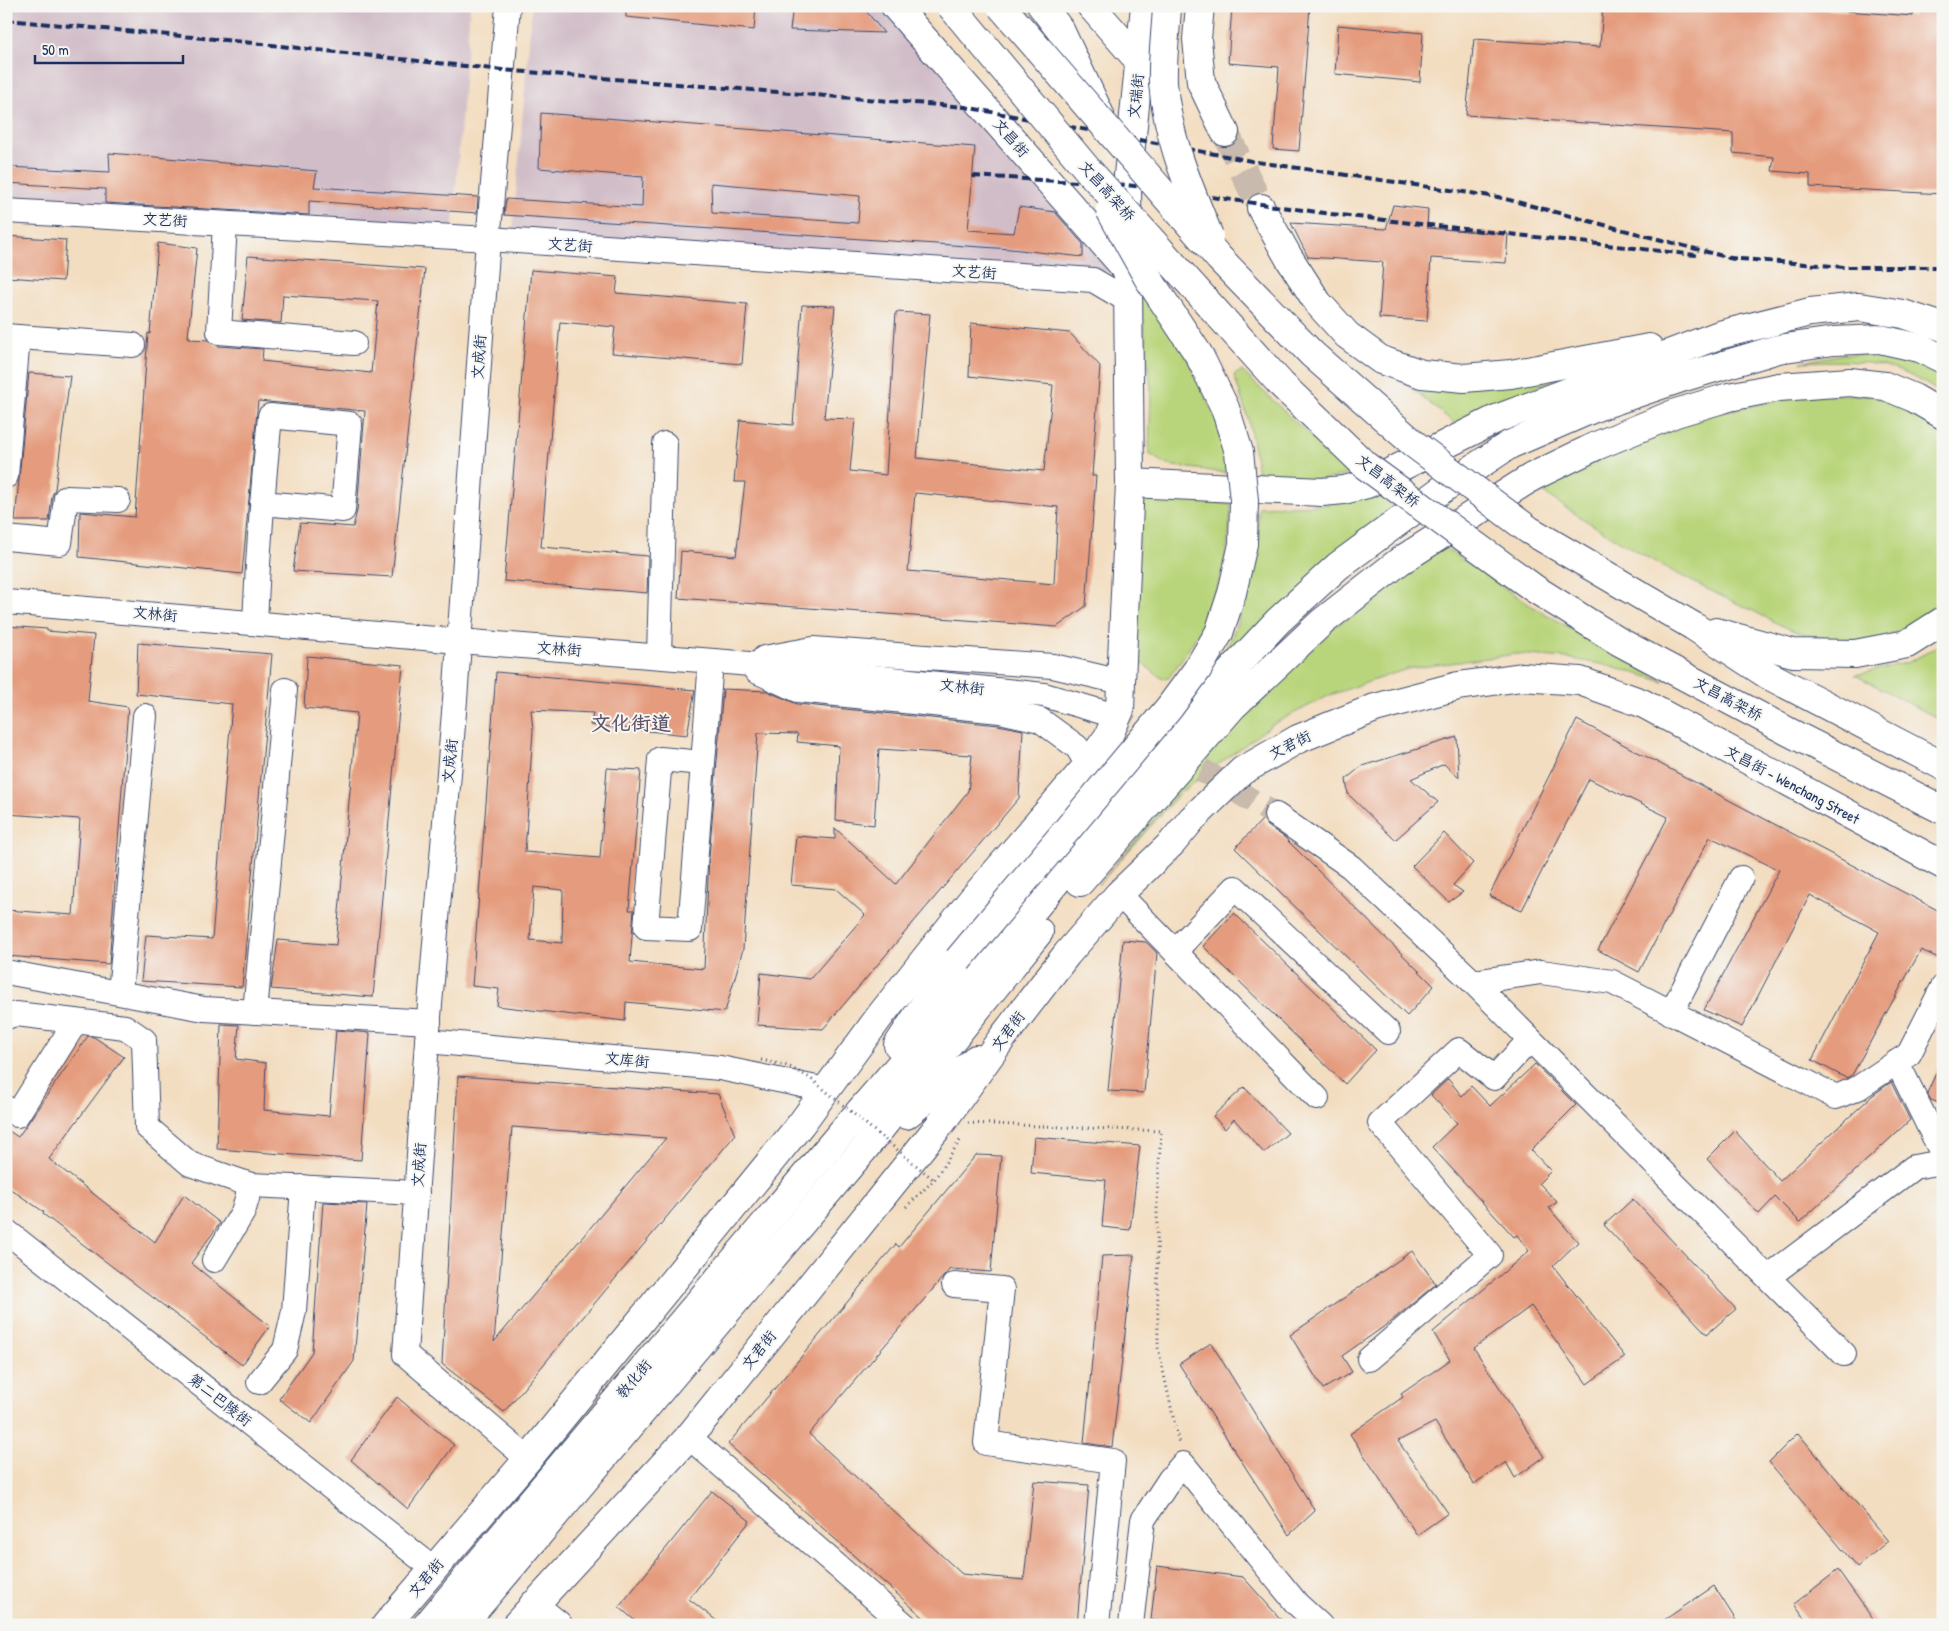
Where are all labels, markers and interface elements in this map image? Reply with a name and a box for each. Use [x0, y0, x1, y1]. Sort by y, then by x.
scale bar [35, 32, 182, 64]
text: 50 m [42, 39, 69, 60]
street label: 文瑞街 [1123, 72, 1148, 119]
street label: 文昌街 [989, 114, 1034, 162]
street label: 文昌高架桥 [1074, 156, 1140, 226]
street label: 文艺街 [142, 208, 188, 231]
street label: 文艺街 [547, 232, 593, 257]
street label: 文艺街 [951, 259, 997, 284]
street label: 文成街 [466, 334, 491, 380]
street label: 文昌高架桥 [1352, 449, 1424, 512]
street label: 文林街 [132, 601, 178, 626]
street label: 文林街 [536, 636, 582, 661]
street label: 文昌高架桥 [1690, 672, 1766, 725]
street label: 文林街 [939, 674, 986, 699]
district label: 文化街道 [591, 709, 671, 736]
street label: 文君街 [1265, 725, 1315, 764]
street label: 文成街 [437, 738, 462, 784]
street label: 文昌街 - Wenchang Street [1721, 740, 1864, 829]
street label: 文君街 [986, 1006, 1030, 1055]
street label: 文库街 [604, 1047, 650, 1072]
street label: 文成街 [406, 1142, 431, 1188]
street label: 文君街 [736, 1326, 781, 1374]
street label: 教化街 [611, 1355, 656, 1403]
street label: 第二巴陵街 [184, 1368, 256, 1431]
street label: 文君街 [403, 1554, 448, 1602]

